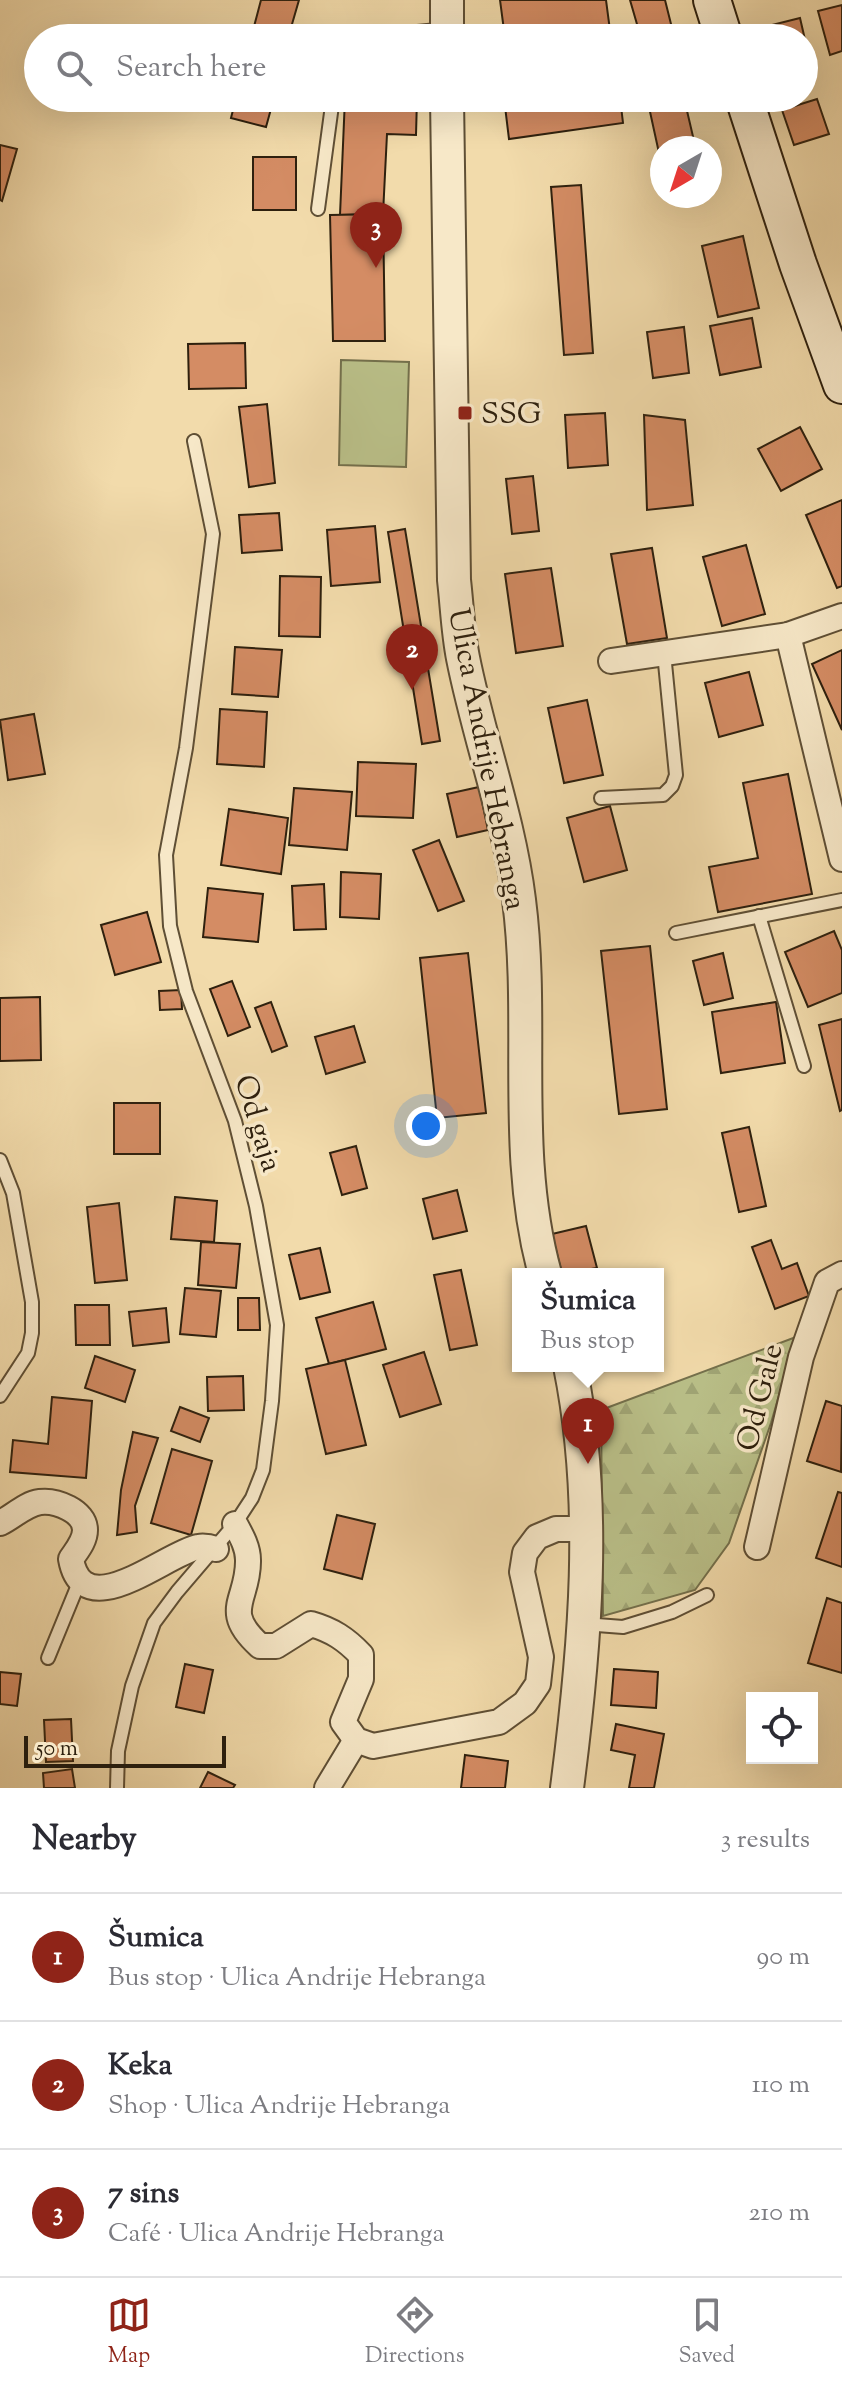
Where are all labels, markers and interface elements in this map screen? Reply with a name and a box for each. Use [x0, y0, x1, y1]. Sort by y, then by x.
search box [24, 24, 818, 112]
icon: search [52, 46, 96, 90]
text: Search here [116, 47, 266, 90]
north arrow [650, 136, 722, 208]
pin: 3 [350, 202, 402, 268]
place label: SSG [481, 394, 541, 437]
marker: SSG [456, 404, 474, 422]
street label: Ulica Andrije Hebranga [435, 605, 536, 914]
pin: 2 [386, 624, 438, 690]
street label: Od gaja [222, 1070, 292, 1178]
your location [406, 1106, 446, 1146]
popup [512, 1268, 664, 1372]
text: Šumica [540, 1280, 636, 1323]
text: Bus stop [540, 1323, 635, 1360]
street label: Od Gale [727, 1339, 796, 1456]
pin: 1 [562, 1398, 614, 1464]
map controls [746, 1692, 818, 1764]
button: locate [746, 1692, 818, 1764]
scale bar [24, 1732, 226, 1768]
text: 50 m [36, 1734, 78, 1766]
text: Nearby [32, 1816, 137, 1865]
text: 3 results [721, 1822, 810, 1859]
text: Šumica [108, 1917, 204, 1960]
text: 1 [54, 1939, 62, 1976]
text: 90 m [757, 1939, 810, 1976]
text: Bus stop · Ulica Andrije Hebranga [108, 1960, 486, 1997]
text: Keka [108, 2045, 172, 2088]
text: 2 [52, 2067, 64, 2104]
text: 110 m [752, 2067, 810, 2104]
text: Shop · Ulica Andrije Hebranga [108, 2088, 450, 2125]
text: 7 sins [108, 2173, 179, 2216]
text: 3 [53, 2195, 63, 2232]
text: 210 m [748, 2195, 810, 2232]
text: Café · Ulica Andrije Hebranga [108, 2216, 445, 2253]
tab: Map [107, 2293, 151, 2373]
tab: Directions [365, 2293, 464, 2373]
tab: Saved [678, 2293, 735, 2373]

